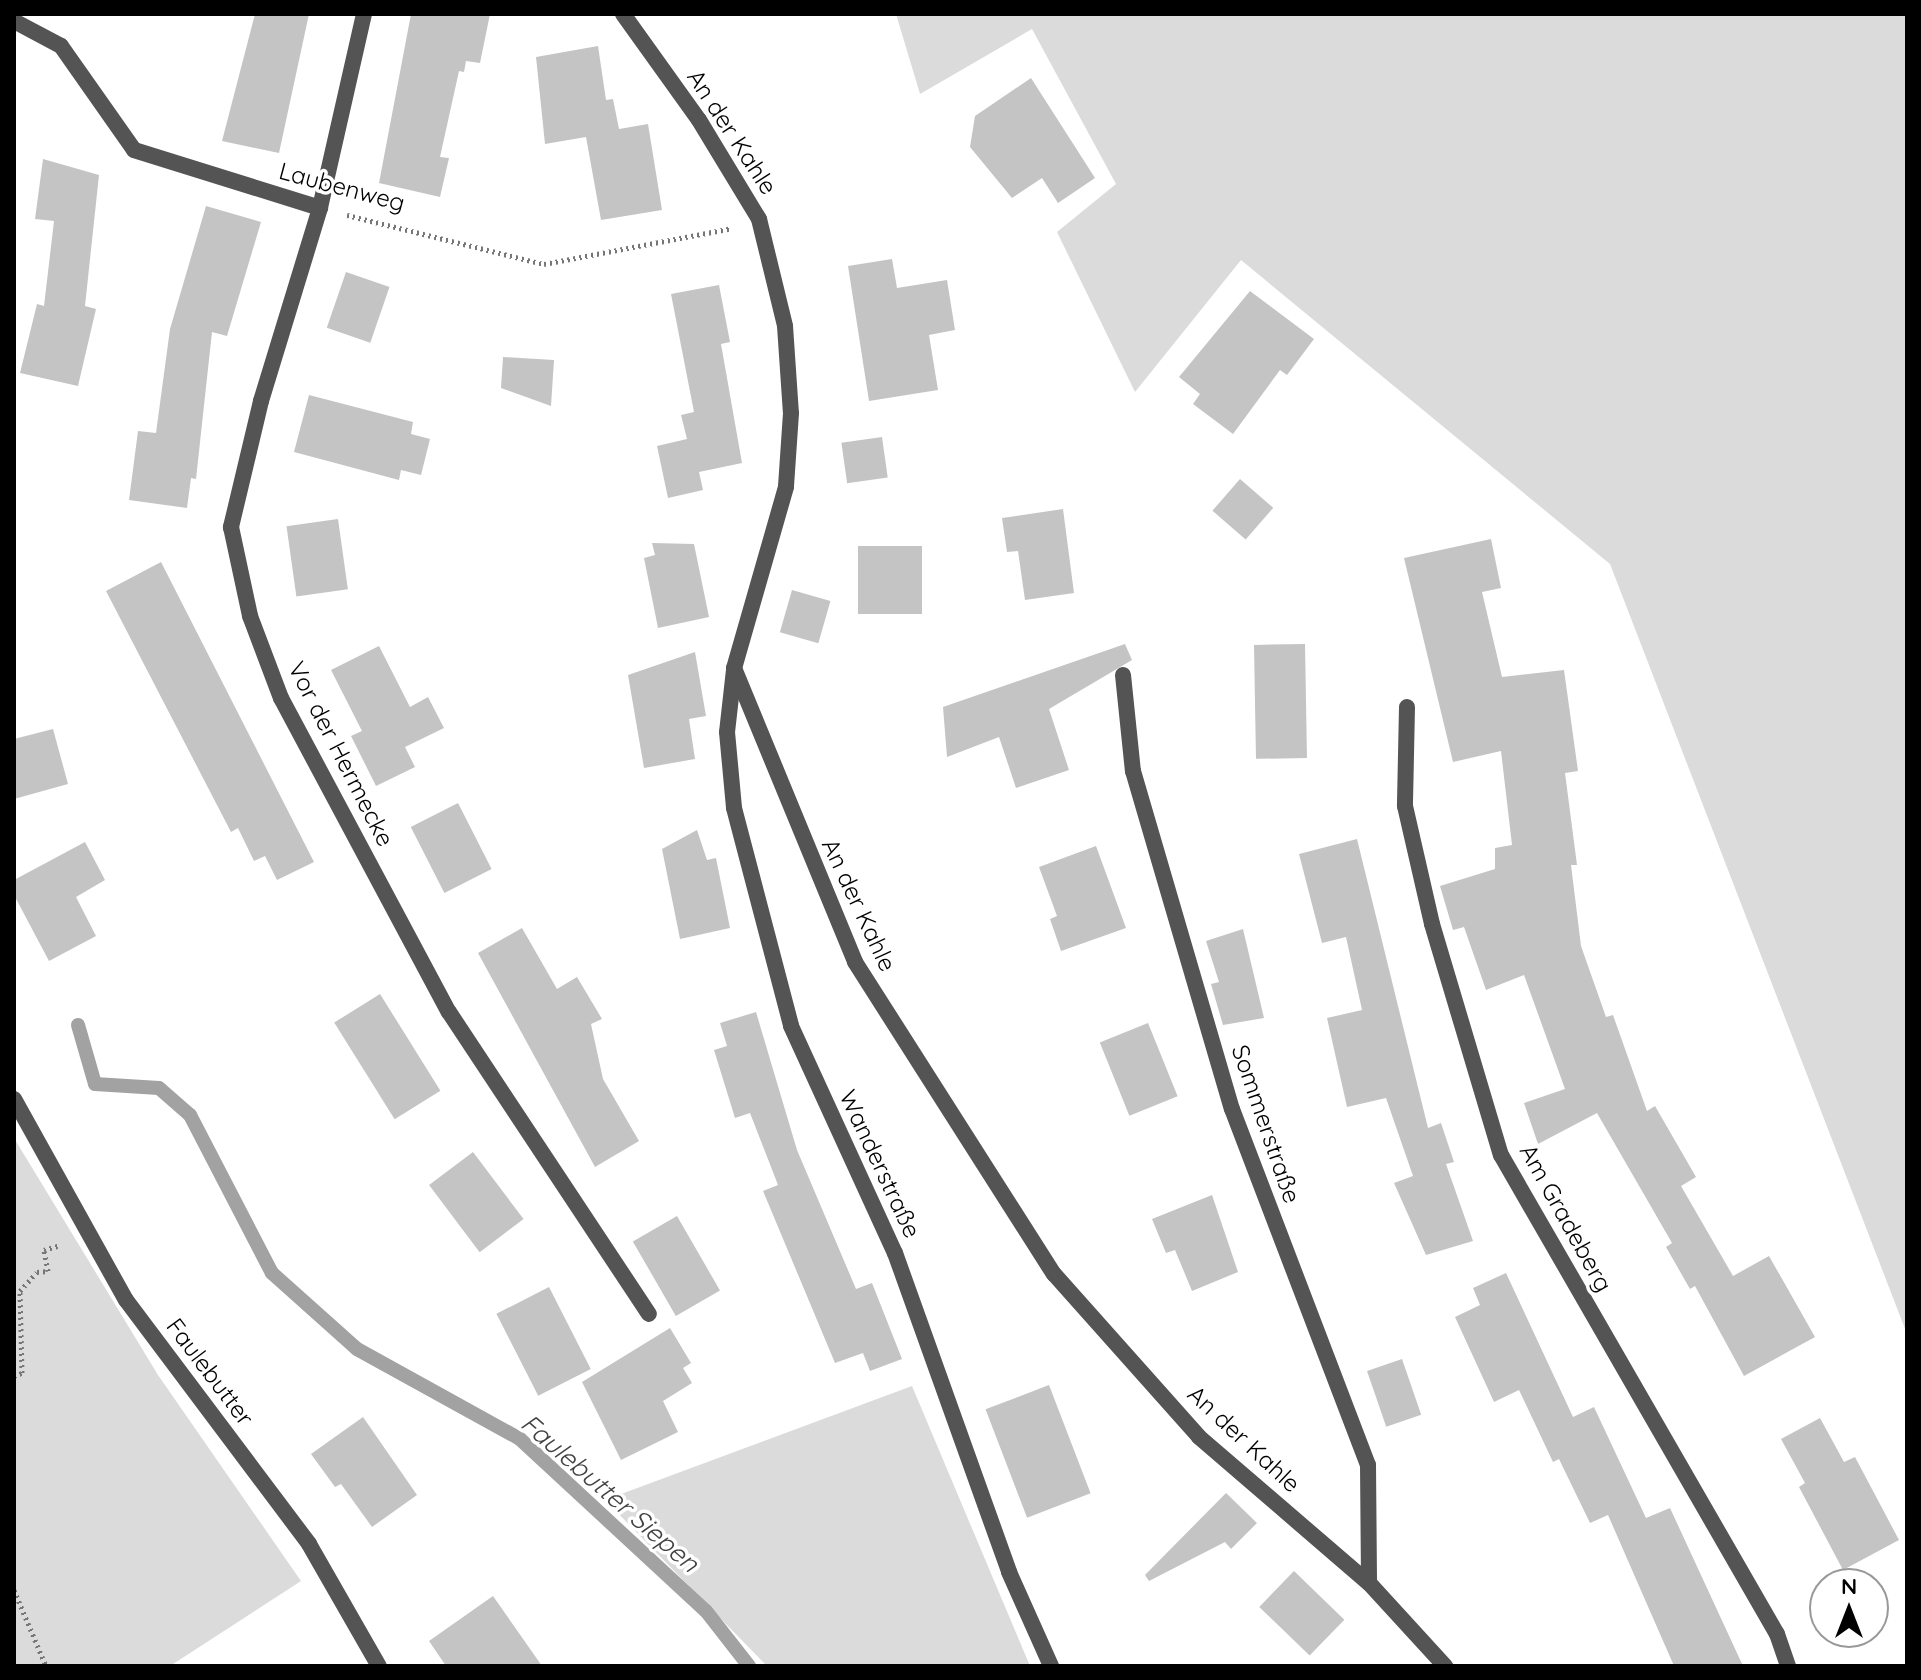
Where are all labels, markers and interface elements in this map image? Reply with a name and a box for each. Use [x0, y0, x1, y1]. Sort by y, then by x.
street label: An der Kahle [681, 64, 783, 200]
street label: Laubenweg [276, 156, 408, 218]
street label: Vor der Hermecke [282, 657, 400, 851]
street label: An der Kahle [816, 834, 902, 976]
street label: Sommerstraße [1225, 1041, 1307, 1207]
street label: Wanderstraße [833, 1086, 927, 1242]
street label: Am Gradeberg [1514, 1139, 1618, 1297]
street label: Faulebutter [160, 1313, 260, 1431]
street label: An der Kahle [1182, 1380, 1306, 1498]
water label: Faulebutter Siepen [515, 1407, 705, 1579]
north arrow [1809, 1568, 1889, 1648]
text: N [1841, 1572, 1857, 1600]

